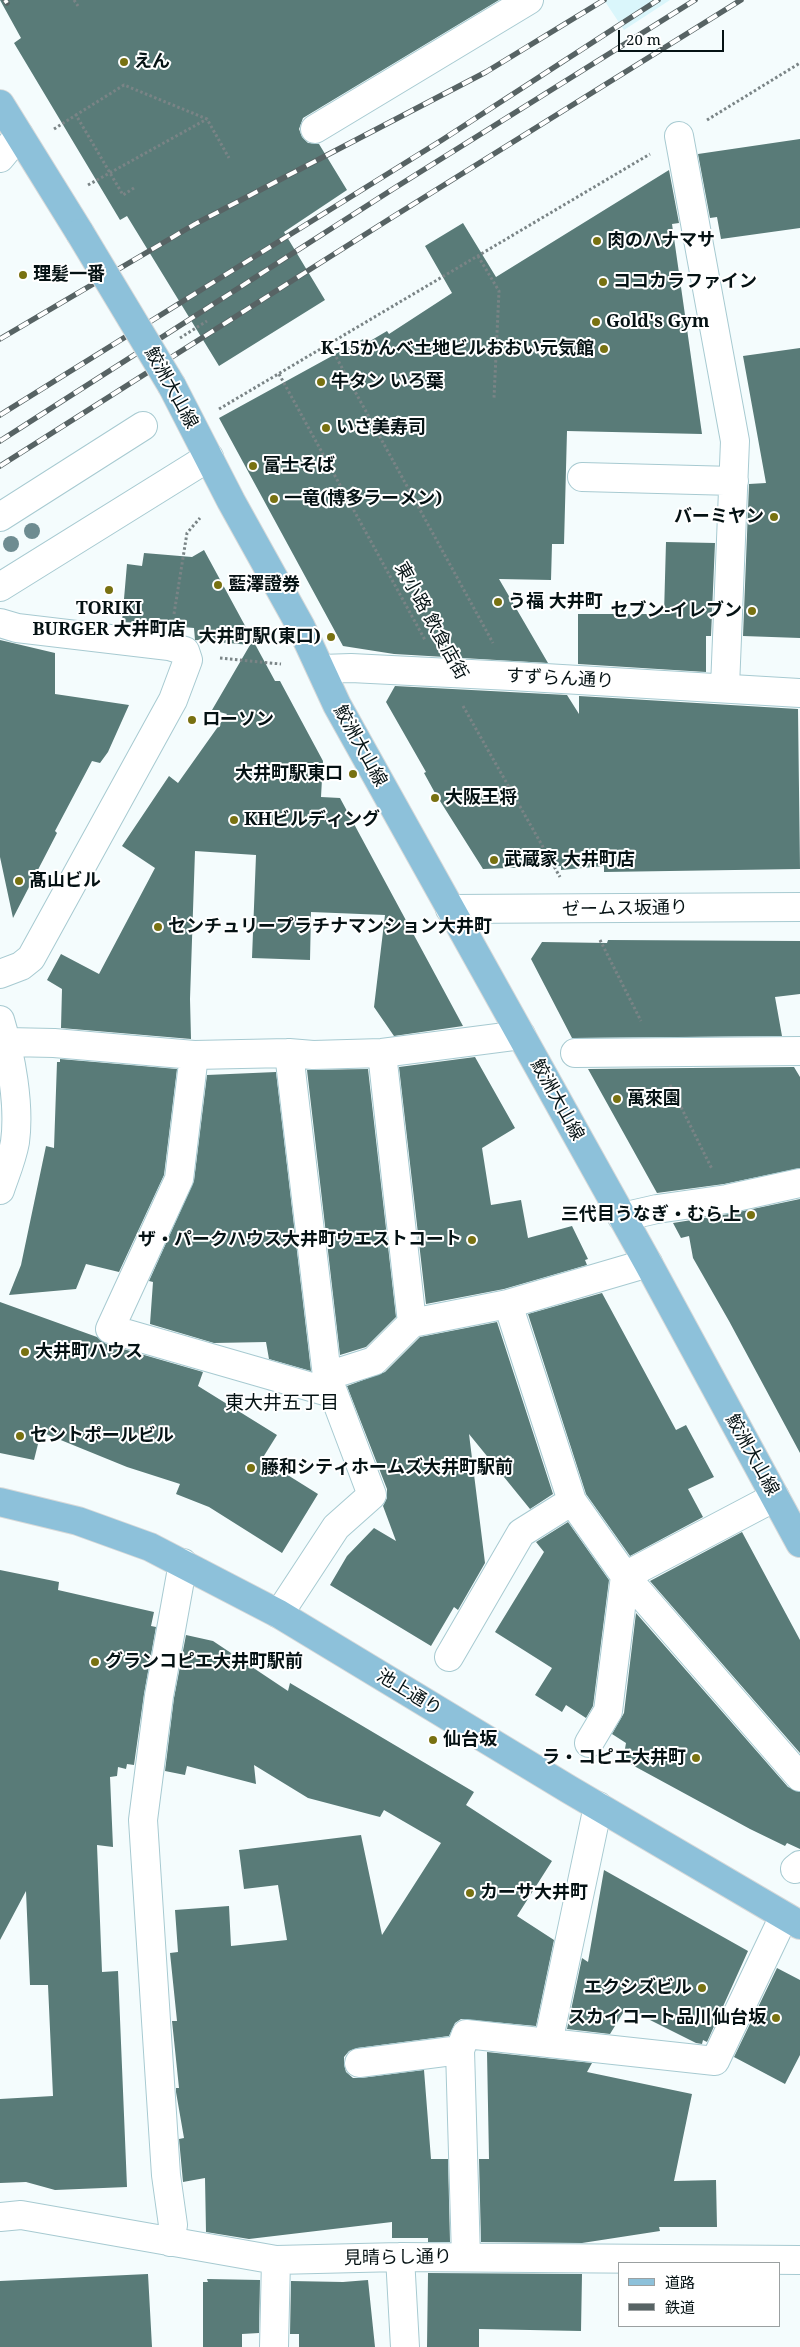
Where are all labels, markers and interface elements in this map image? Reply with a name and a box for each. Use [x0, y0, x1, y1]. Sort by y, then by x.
scale bar [620, 20, 726, 52]
text: 20 m [626, 29, 661, 49]
place label: えん [134, 51, 170, 73]
marker: えん [118, 56, 130, 68]
place label: 肉のハナマサ [607, 230, 715, 252]
marker: 肉のハナマサ [591, 235, 603, 247]
place label: 理髪一番 [33, 264, 105, 286]
marker: 理髪一番 [17, 269, 29, 281]
place label: ココカラファイン [613, 271, 757, 293]
marker: ココカラファイン [597, 276, 609, 288]
place label: Gold's Gym [606, 311, 710, 333]
marker: Gold's Gym [590, 316, 602, 328]
place label: K-15かんべ土地ビルおおい元気館 [321, 338, 594, 360]
street label: 鮫洲大山線 [140, 343, 202, 433]
marker: K-15かんべ土地ビルおおい元気館 [598, 343, 610, 355]
place label: 牛タン いろ葉 [331, 371, 444, 393]
marker: 牛タン いろ葉 [315, 376, 327, 388]
place label: いさ美寿司 [336, 417, 426, 439]
marker: いさ美寿司 [320, 422, 332, 434]
place label: 富士そば [263, 455, 335, 477]
marker: 富士そば [247, 460, 259, 472]
place label: 一竜(博多ラーメン) [284, 488, 442, 510]
marker: 一竜(博多ラーメン) [268, 493, 280, 505]
place label: バーミヤン [674, 506, 764, 528]
marker: バーミヤン [768, 511, 780, 523]
street label: 東小路 飲食店街 [390, 559, 472, 683]
place label: 藍澤證券 [228, 574, 300, 596]
marker: 藍澤證券 [212, 579, 224, 591]
marker: TORIKI BURGER 大井町店 [103, 584, 115, 596]
place label: う福 大井町 [508, 591, 603, 613]
marker: う福 大井町 [492, 596, 504, 608]
place label: TORIKI BURGER 大井町店 [32, 598, 186, 640]
place label: セブン-イレブン [610, 600, 742, 622]
marker: セブン-イレブン [746, 605, 758, 617]
place label: 大井町駅(東口) [199, 626, 321, 648]
marker: 大井町駅(東口) [325, 631, 337, 643]
street label: すずらん通り [506, 665, 614, 693]
street label: 鮫洲大山線 [329, 701, 391, 791]
place label: ローソン [202, 709, 274, 731]
marker: ローソン [186, 714, 198, 726]
place label: 大井町駅東口 [235, 763, 343, 785]
marker: 大井町駅東口 [347, 768, 359, 780]
place label: 大阪王将 [445, 787, 517, 809]
marker: 大阪王将 [429, 792, 441, 804]
place label: KHビルディング [244, 809, 380, 831]
marker: KHビルディング [228, 814, 240, 826]
place label: 武蔵家 大井町店 [504, 849, 635, 871]
marker: 武蔵家 大井町店 [488, 854, 500, 866]
place label: 髙山ビル [29, 870, 101, 892]
marker: 髙山ビル [13, 875, 25, 887]
street label: ゼームス坂通り [562, 897, 688, 921]
place label: センチュリープラチナマンション大井町 [168, 916, 492, 938]
marker: センチュリープラチナマンション大井町 [152, 921, 164, 933]
street label: 鮫洲大山線 [526, 1055, 588, 1145]
place label: 萬來園 [627, 1088, 681, 1110]
marker: 萬來園 [611, 1093, 623, 1105]
place label: 三代目うなぎ・むら上 [561, 1204, 741, 1226]
marker: 三代目うなぎ・むら上 [745, 1209, 757, 1221]
place label: ザ・パークハウス大井町ウエストコート [138, 1229, 462, 1251]
marker: ザ・パークハウス大井町ウエストコート [466, 1234, 478, 1246]
place label: 大井町ハウス [35, 1341, 143, 1363]
marker: 大井町ハウス [19, 1346, 31, 1358]
district label: 東大井五丁目 [225, 1393, 339, 1415]
street label: 鮫洲大山線 [721, 1410, 783, 1500]
place label: セントポールビル [30, 1425, 174, 1447]
marker: セントポールビル [14, 1430, 26, 1442]
place label: 藤和シティホームズ大井町駅前 [261, 1457, 513, 1479]
marker: 藤和シティホームズ大井町駅前 [245, 1462, 257, 1474]
place label: グランコピエ大井町駅前 [105, 1651, 303, 1673]
marker: グランコピエ大井町駅前 [89, 1656, 101, 1668]
street label: 池上通り [373, 1665, 445, 1721]
place label: 仙台坂 [443, 1729, 497, 1751]
marker: 仙台坂 [427, 1734, 439, 1746]
place label: ラ・コピエ大井町 [542, 1747, 686, 1769]
marker: ラ・コピエ大井町 [690, 1752, 702, 1764]
place label: カーサ大井町 [480, 1882, 588, 1904]
marker: カーサ大井町 [464, 1887, 476, 1899]
place label: エクシズビル [584, 1977, 692, 1999]
marker: エクシズビル [696, 1982, 708, 1994]
place label: スカイコート品川仙台坂 [568, 2007, 766, 2029]
marker: スカイコート品川仙台坂 [770, 2012, 782, 2024]
street label: 見晴らし通り [344, 2246, 452, 2270]
legend [618, 2262, 780, 2327]
text: 道路 [665, 2272, 695, 2292]
text: 鉄道 [665, 2297, 695, 2317]

